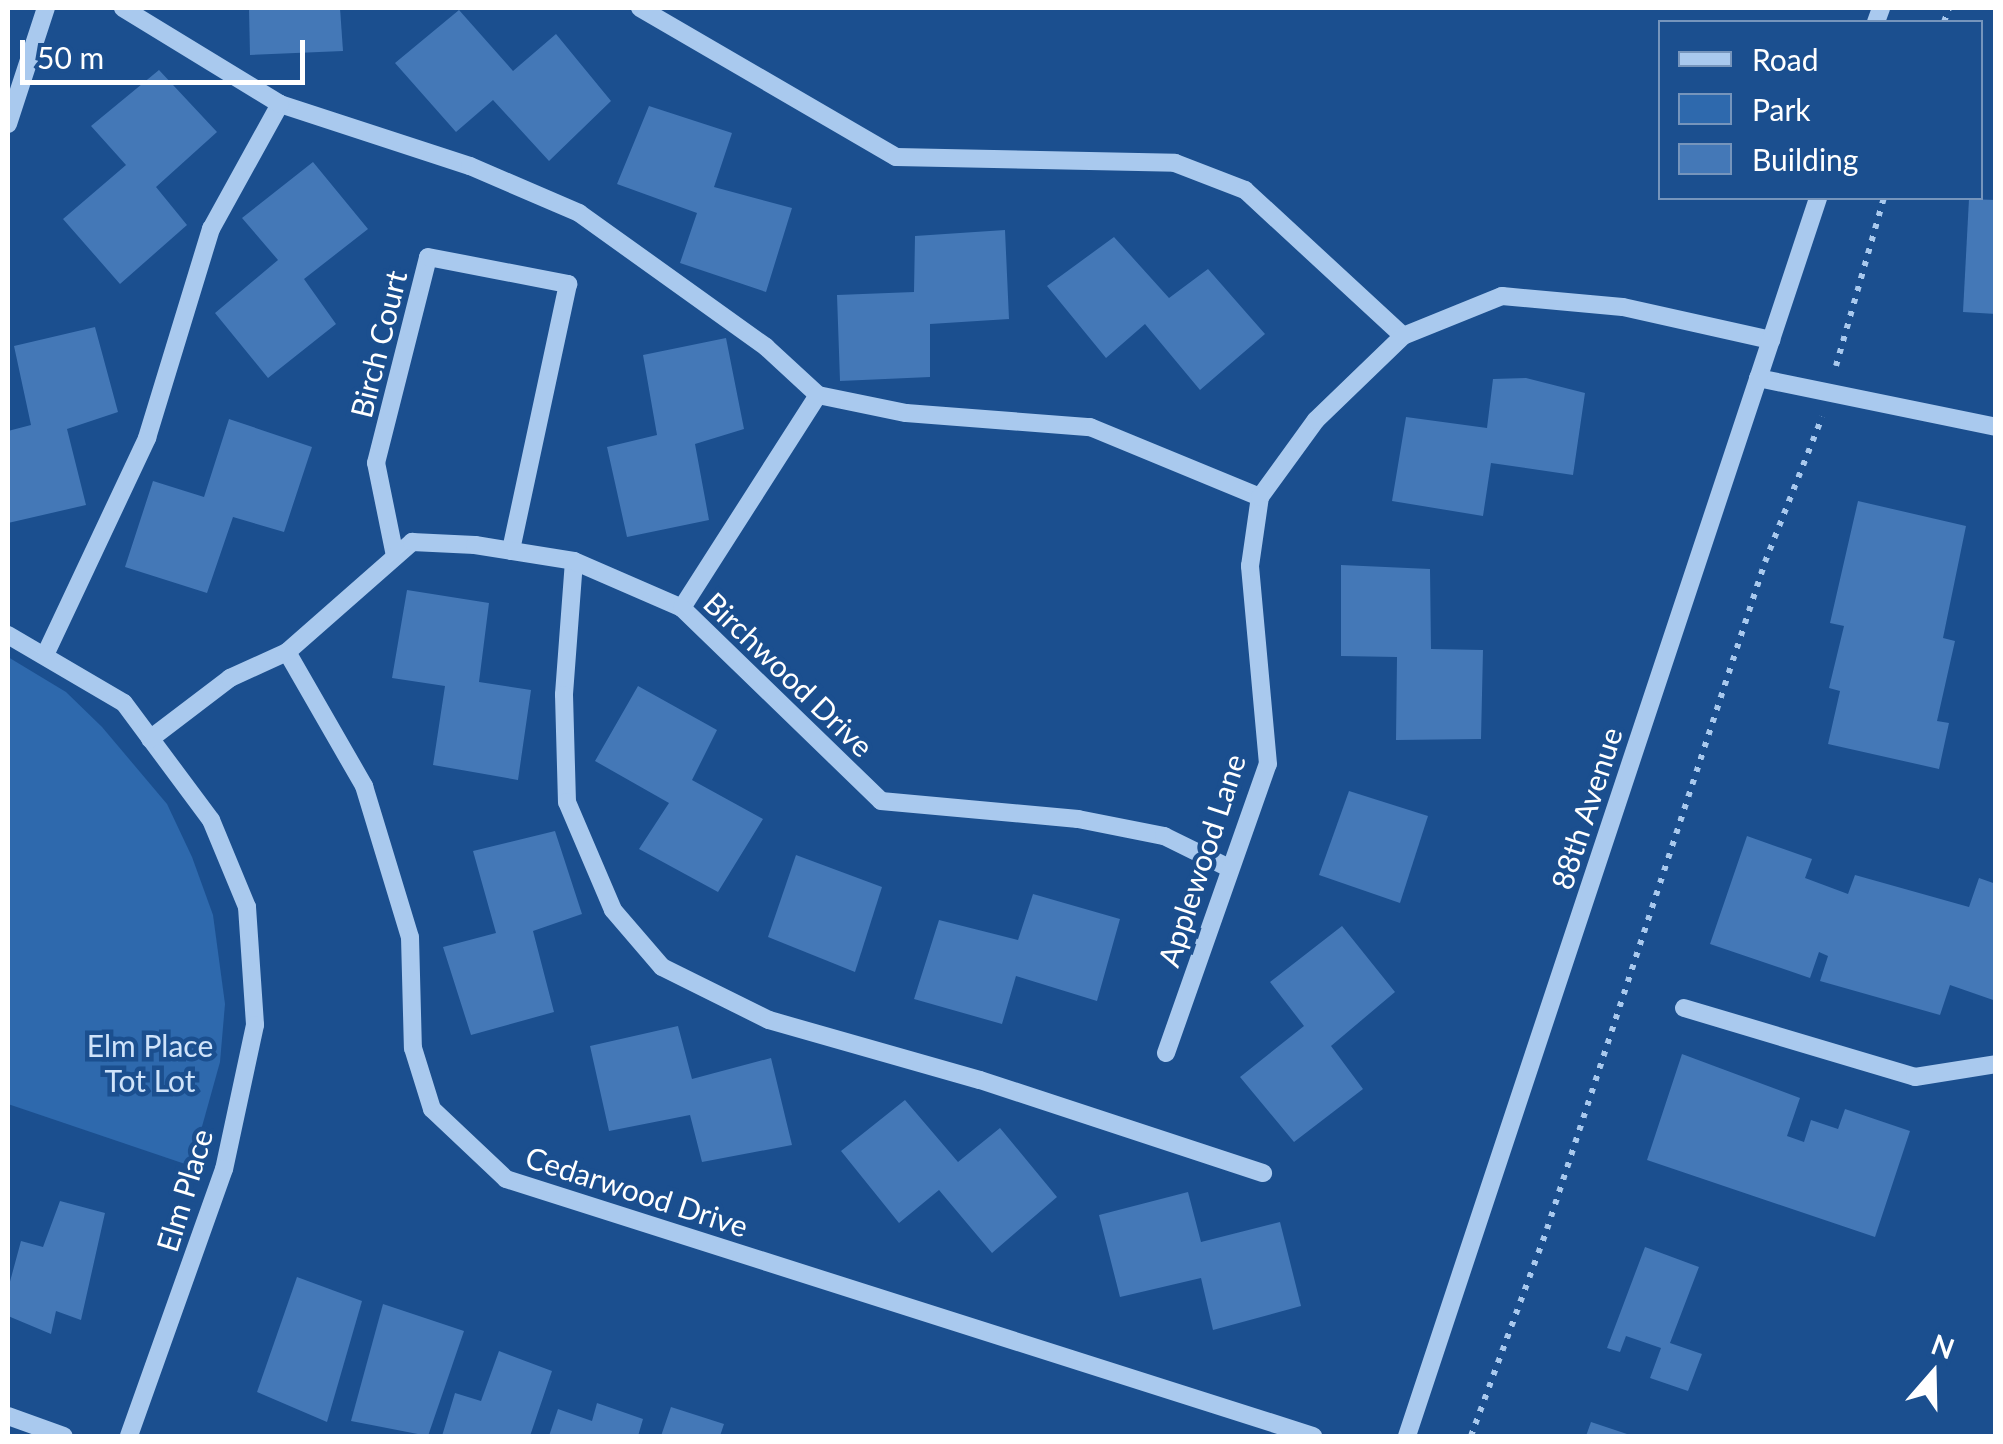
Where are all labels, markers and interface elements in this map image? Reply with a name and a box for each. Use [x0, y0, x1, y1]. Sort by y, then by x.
scale bar [25, 20, 310, 82]
legend [1658, 20, 1983, 200]
text: 50 m [37, 39, 104, 75]
text: Road [1752, 41, 1819, 77]
text: Park [1752, 91, 1811, 127]
text: Building [1752, 141, 1858, 177]
street label: Birch Court [342, 267, 414, 421]
street label: Birchwood Drive [697, 584, 881, 764]
street label: 88th Avenue [1543, 722, 1629, 894]
street label: Applewood Lane [1150, 749, 1252, 971]
park label: Elm Place Tot Lot [87, 1027, 213, 1098]
street label: Elm Place [148, 1124, 220, 1256]
street label: Cedarwood Drive [521, 1138, 753, 1244]
north arrow [1883, 1324, 1983, 1424]
text: N [1927, 1326, 1959, 1365]

